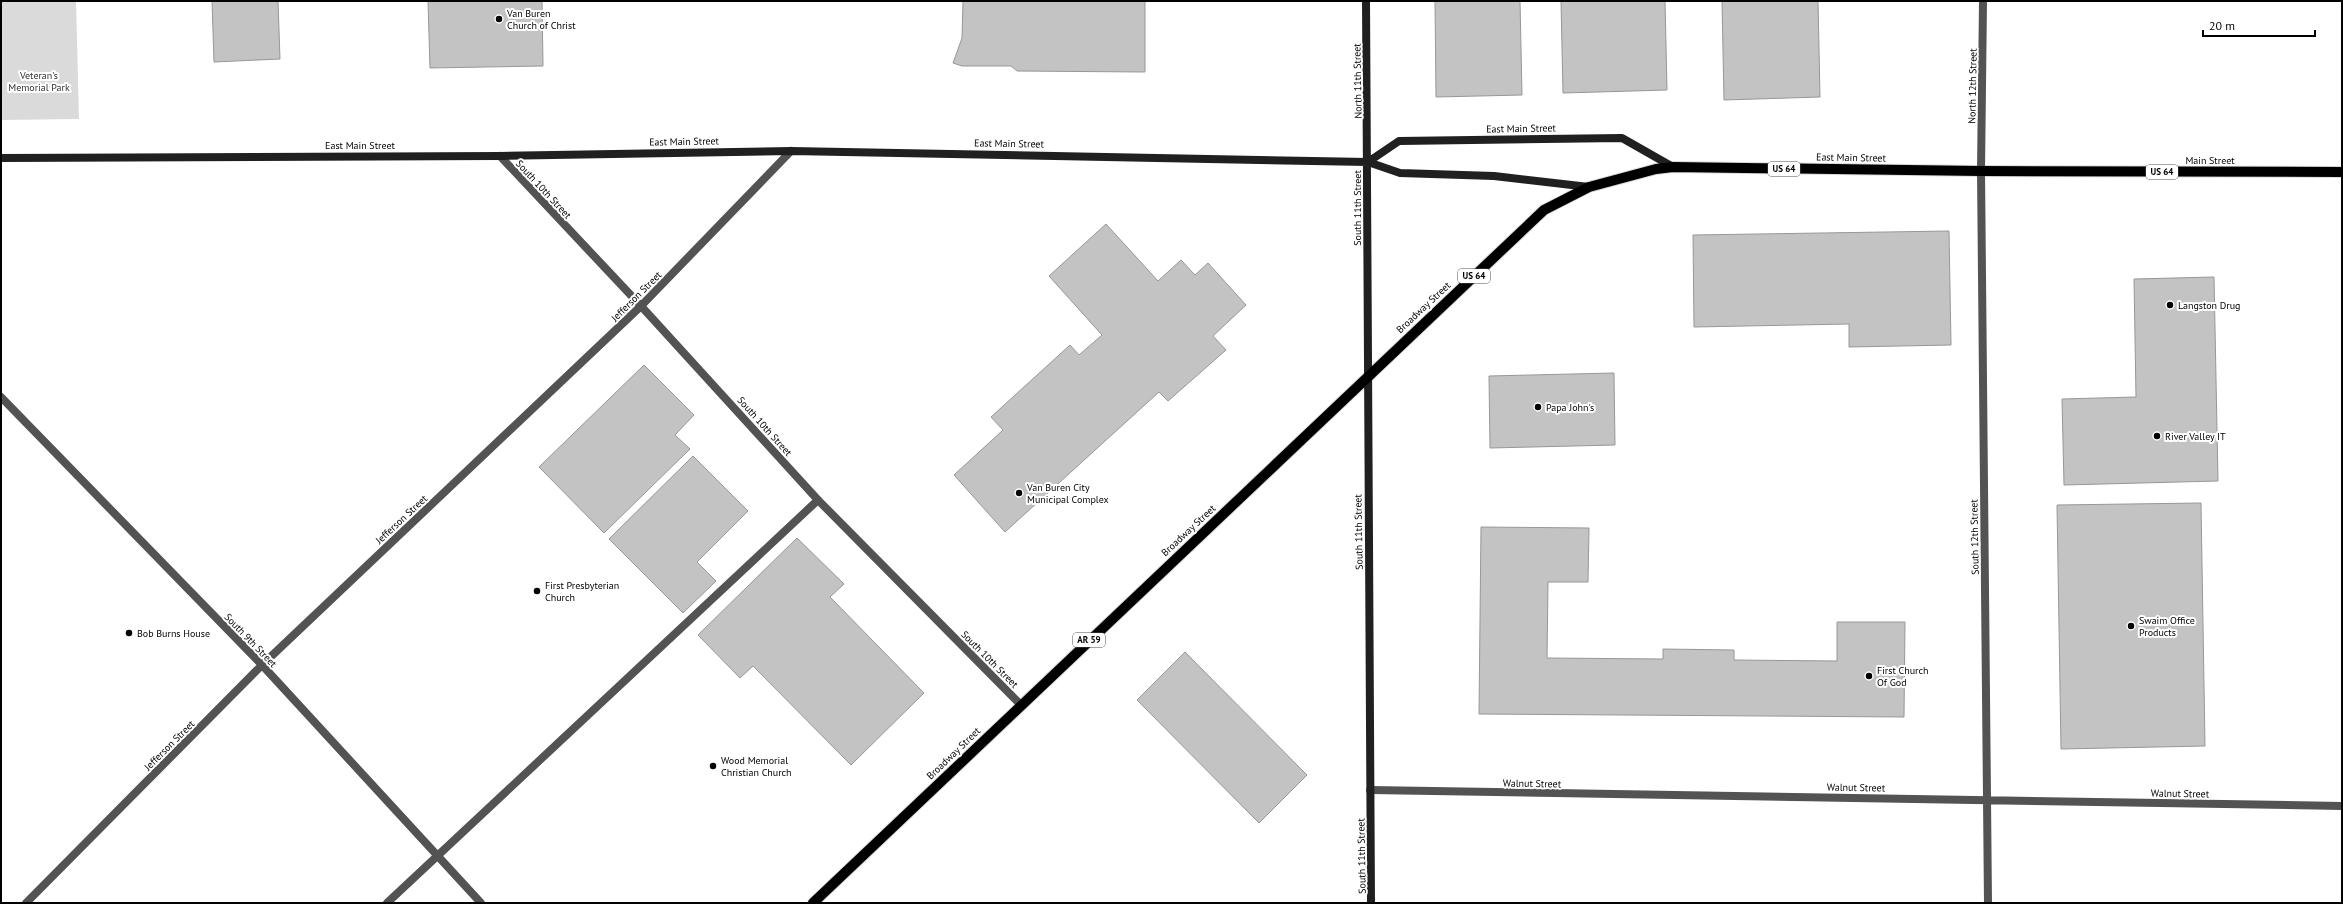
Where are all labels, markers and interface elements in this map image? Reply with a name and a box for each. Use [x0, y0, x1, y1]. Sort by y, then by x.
place label: Van Buren Church of Christ [506, 7, 576, 32]
scale bar [2203, 12, 2315, 38]
marker: Van Buren Church of Christ [494, 14, 504, 24]
text: 20 m [2209, 18, 2235, 33]
street label: North 11th Street [1350, 43, 1365, 119]
street label: North 12th Street [1965, 48, 1980, 124]
park label: Veteran's Memorial Park [8, 69, 70, 94]
street label: East Main Street [1486, 121, 1557, 136]
street label: East Main Street [649, 134, 720, 149]
street label: East Main Street [974, 136, 1045, 151]
street label: East Main Street [325, 139, 396, 152]
street label: East Main Street [1816, 150, 1887, 165]
street label: Main Street [2185, 154, 2235, 167]
street label: South 10th Street [513, 157, 575, 222]
road number: US 64 [1768, 162, 1800, 176]
road number: US 64 [2146, 165, 2178, 179]
street label: South 11th Street [1351, 170, 1364, 246]
street label: Jefferson Street [608, 268, 665, 325]
road number: US 64 [1458, 269, 1490, 283]
street label: Broadway Street [1393, 278, 1454, 336]
place label: Langston Drug [2178, 299, 2240, 312]
marker: Langston Drug [2165, 300, 2175, 310]
street label: South 10th Street [735, 394, 795, 459]
place label: Papa John's [1546, 401, 1594, 414]
marker: Papa John's [1533, 402, 1543, 412]
place label: River Valley IT [2165, 430, 2226, 443]
marker: River Valley IT [2152, 431, 2162, 441]
place label: Van Buren City Municipal Complex [1026, 481, 1109, 506]
marker: Van Buren City Municipal Complex [1014, 488, 1024, 498]
street label: Jefferson Street [372, 492, 430, 547]
street label: South 11th Street [1351, 493, 1366, 570]
street label: South 12th Street [1967, 498, 1982, 575]
street label: Broadway Street [1158, 501, 1219, 559]
place label: First Presbyterian Church [545, 579, 619, 604]
marker: First Presbyterian Church [532, 586, 542, 596]
street label: South 9th Street [222, 611, 280, 671]
place label: Swaim Office Products [2139, 614, 2195, 639]
marker: Swaim Office Products [2126, 621, 2136, 631]
place label: Bob Burns House [137, 627, 210, 640]
marker: Bob Burns House [124, 628, 134, 638]
street label: South 10th Street [958, 628, 1021, 691]
road number: AR 59 [1073, 633, 1105, 647]
place label: First Church Of God [1877, 664, 1928, 689]
marker: First Church Of God [1864, 671, 1874, 681]
street label: Jefferson Street [141, 717, 198, 774]
street label: Broadway Street [924, 724, 983, 782]
place label: Wood Memorial Christian Church [721, 754, 792, 779]
marker: Wood Memorial Christian Church [708, 761, 718, 771]
street label: Walnut Street [1503, 776, 1562, 791]
street label: Walnut Street [1827, 780, 1886, 795]
street label: Walnut Street [2151, 786, 2210, 801]
street label: South 11th Street [1354, 817, 1369, 894]

